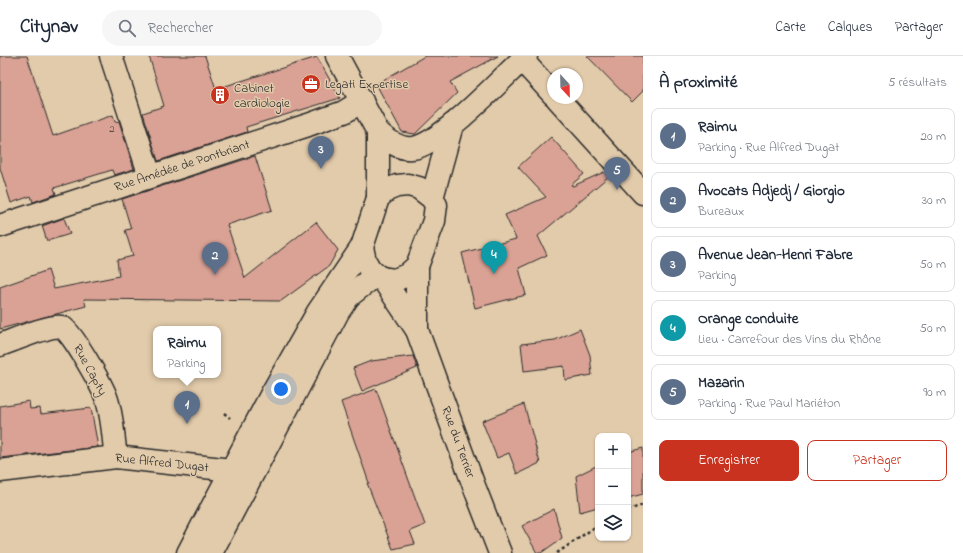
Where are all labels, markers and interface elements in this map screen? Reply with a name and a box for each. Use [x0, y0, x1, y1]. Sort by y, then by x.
search box [102, 10, 382, 46]
text: Citynav [20, 14, 78, 41]
icon: search [116, 17, 138, 39]
text: Rechercher [148, 17, 213, 39]
text: Carte [775, 17, 806, 38]
text: Calques [828, 17, 873, 38]
text: Partager [895, 17, 943, 38]
north arrow [547, 68, 583, 104]
text: À proximité [659, 70, 737, 95]
office icon: Legati Expertise [300, 73, 322, 95]
text: 5 résultats [888, 73, 947, 92]
place label: Legati Expertise [325, 75, 408, 95]
place label: Cabinet cardiologie [234, 79, 290, 114]
building icon: Cabinet cardiologie [209, 84, 231, 106]
text: Raimu [698, 116, 737, 138]
house number: 2 [109, 121, 115, 137]
text: 1 [671, 127, 675, 146]
text: 20 m [921, 127, 946, 146]
street label: Rue Amédée de Pontbriant [112, 135, 253, 197]
pin: 3 [308, 136, 334, 169]
text: Parking · Rue Alfred Dugat [698, 138, 839, 157]
pin: 5 [604, 157, 630, 190]
text: Avocats Adjedj / Giorgio [698, 180, 845, 202]
text: 2 [670, 191, 676, 210]
text: 30 m [922, 191, 946, 210]
text: Bureaux [698, 202, 744, 221]
pin: 4 [481, 241, 507, 274]
pin: 2 [202, 242, 228, 275]
text: Avenue Jean-Henri Fabre [698, 244, 853, 266]
text: 3 [670, 255, 676, 274]
text: 50 m [920, 255, 946, 274]
text: Parking [698, 266, 736, 285]
text: Orange conduite [698, 308, 799, 330]
text: 4 [670, 319, 676, 338]
text: 50 m [920, 319, 946, 338]
popup [153, 326, 221, 378]
text: Lieu · Carrefour des Vins du Rhône [698, 330, 881, 349]
text: Raimu [167, 332, 207, 354]
street label: Rue Capty [67, 341, 112, 400]
text: Parking [167, 354, 205, 373]
text: Mazarin [698, 372, 744, 394]
your location [271, 379, 291, 399]
text: 5 [669, 383, 677, 402]
text: 90 m [923, 383, 946, 402]
pin: 1 [174, 391, 200, 424]
text: Parking · Rue Paul Mariéton [698, 394, 840, 413]
street label: Rue du Terrier [436, 403, 480, 481]
map controls [595, 433, 631, 541]
button: + [595, 433, 631, 469]
button: Enregistrer [659, 440, 799, 481]
button: Partager [807, 440, 947, 481]
street label: Rue Alfred Dugat [114, 449, 210, 478]
button: − [595, 469, 631, 505]
button: layers [595, 505, 631, 541]

